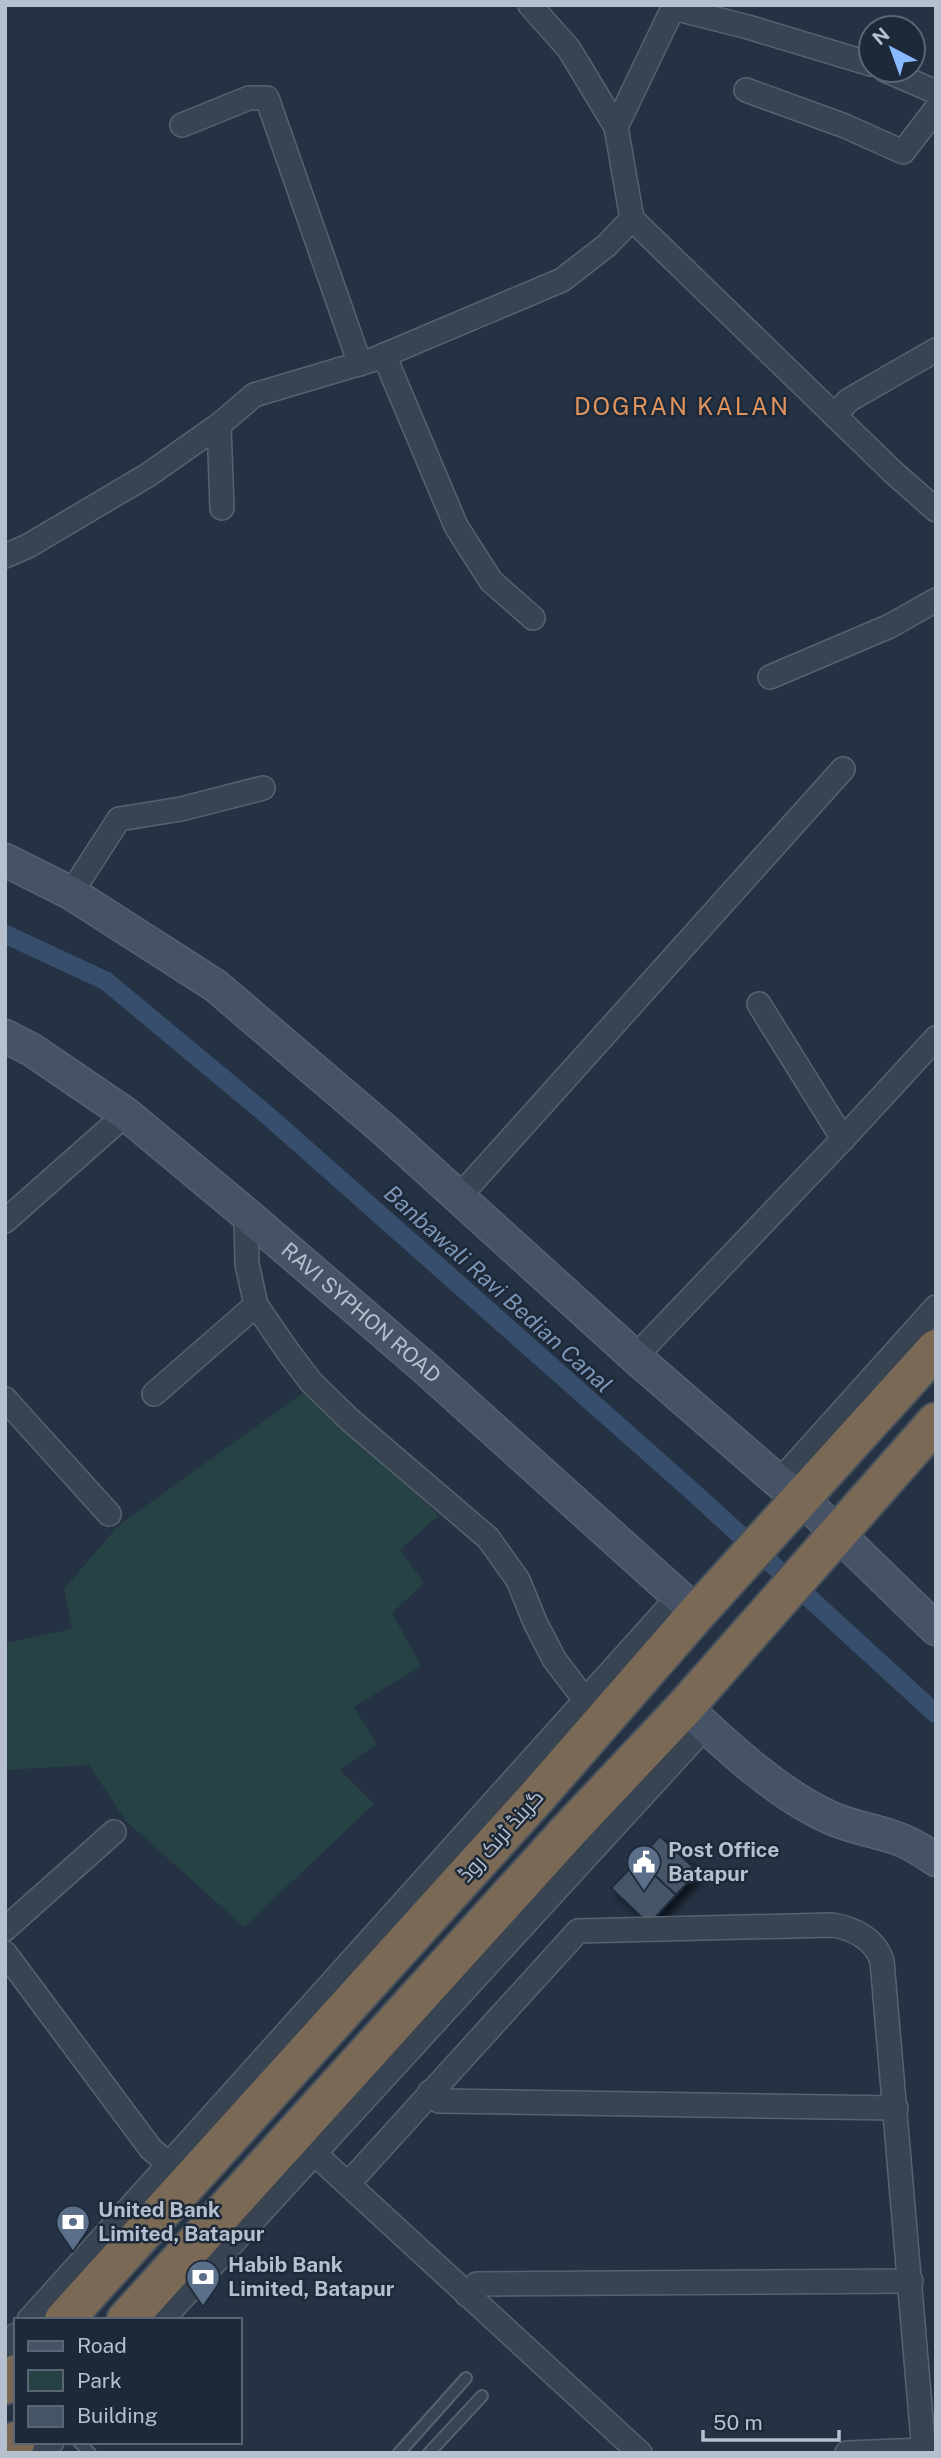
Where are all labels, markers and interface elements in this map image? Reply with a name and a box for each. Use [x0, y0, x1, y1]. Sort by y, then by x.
north arrow [857, 14, 927, 84]
text: N [868, 23, 894, 49]
district label: DOGRAN KALAN [574, 392, 790, 420]
water label: Banbawali Ravi Bedian Canal [379, 1179, 618, 1398]
street label: RAVI SYPHON ROAD [277, 1237, 446, 1388]
street label: گرینڈ ٹرنک روڈ [453, 1784, 549, 1887]
place label: Post Office Batapur [668, 1837, 779, 1886]
public building icon: Post Office Batapur [625, 1843, 663, 1892]
place label: United Bank Limited, Batapur [98, 2197, 265, 2246]
bank icon: United Bank Limited, Batapur [54, 2203, 92, 2252]
place label: Habib Bank Limited, Batapur [228, 2252, 395, 2301]
bank icon: Habib Bank Limited, Batapur [184, 2258, 222, 2307]
legend [14, 2318, 242, 2444]
text: Road [77, 2333, 127, 2358]
text: Park [77, 2368, 122, 2393]
scale bar [703, 2398, 839, 2442]
text: Building [77, 2403, 158, 2428]
text: 50 m [713, 2410, 763, 2435]

